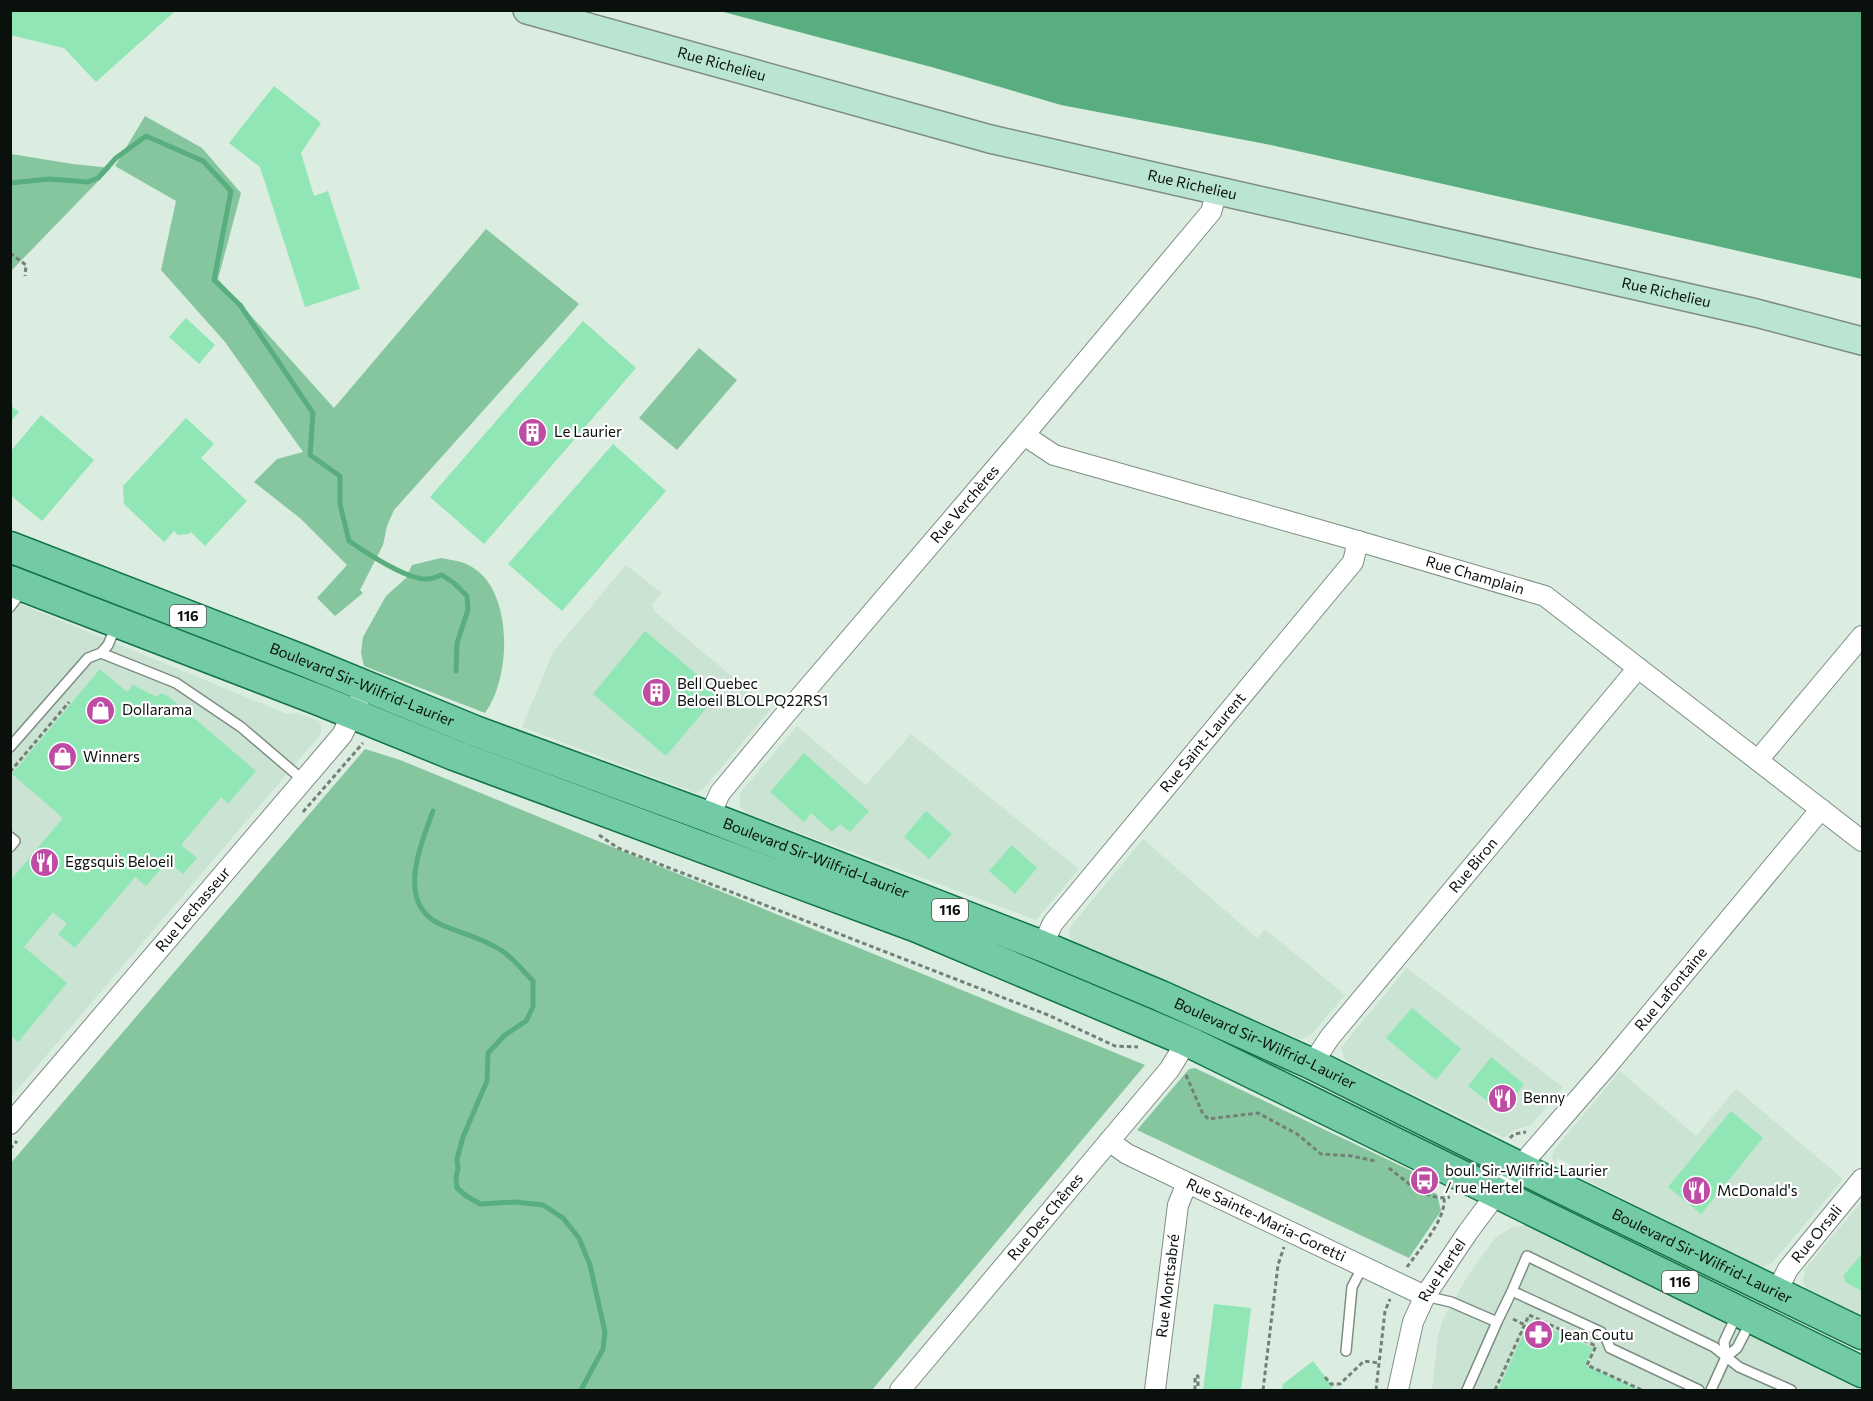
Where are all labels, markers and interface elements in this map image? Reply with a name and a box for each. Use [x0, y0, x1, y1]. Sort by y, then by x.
street label: Rue Richelieu [676, 42, 768, 84]
street label: Rue Richelieu [1146, 165, 1239, 203]
street label: Rue Richelieu [1620, 273, 1713, 310]
building icon: Le Laurier [517, 416, 549, 448]
place label: Le Laurier [554, 422, 622, 440]
street label: Rue Verchères [926, 461, 1002, 546]
street label: Rue Champlain [1424, 551, 1527, 597]
road number: 116 [170, 605, 206, 627]
street label: Boulevard Sir-Wilfrid-Laurier [267, 638, 457, 730]
place label: Bell Quebec Beloeil BLOLPQ22RS1 [677, 674, 828, 709]
building icon: Bell Quebec Beloeil BLOLPQ22RS1 [640, 677, 672, 709]
street label: Rue Saint-Laurent [1156, 689, 1249, 795]
shop icon: Dollarama [85, 694, 117, 726]
place label: Dollarama [122, 700, 192, 718]
shop icon: Winners [46, 741, 78, 773]
place label: Winners [83, 747, 140, 765]
street label: Boulevard Sir-Wilfrid-Laurier [721, 813, 912, 902]
street label: Rue Biron [1444, 834, 1501, 896]
restaurant icon: Eggsquis Beloeil [28, 846, 60, 878]
place label: Eggsquis Beloeil [65, 852, 174, 870]
street label: Rue Lechasseur [151, 863, 233, 955]
road number: 116 [932, 899, 968, 921]
street label: Rue Lafontaine [1630, 943, 1710, 1034]
street label: Boulevard Sir-Wilfrid-Laurier [1172, 993, 1359, 1092]
restaurant icon: Benny [1486, 1082, 1518, 1114]
place label: Benny [1523, 1088, 1566, 1106]
place label: boul. Sir-Wilfrid-Laurier / rue Hertel [1445, 1161, 1608, 1196]
bus stop icon: boul. Sir-Wilfrid-Laurier / rue Hertel [1408, 1164, 1440, 1196]
street label: Rue Des Chênes [1003, 1169, 1086, 1263]
street label: Rue Sainte-Maria-Goretti [1184, 1174, 1349, 1265]
restaurant icon: McDonald's [1680, 1175, 1712, 1207]
place label: McDonald's [1717, 1181, 1798, 1199]
street label: Rue Orsali [1787, 1201, 1845, 1266]
street label: Boulevard Sir-Wilfrid-Laurier [1609, 1204, 1795, 1307]
street label: Rue Montsabré [1152, 1233, 1182, 1339]
street label: Rue Hertel [1414, 1235, 1469, 1304]
road number: 116 [1662, 1271, 1698, 1293]
pharmacy icon: Jean Coutu [1523, 1319, 1555, 1351]
place label: Jean Coutu [1560, 1325, 1634, 1343]

